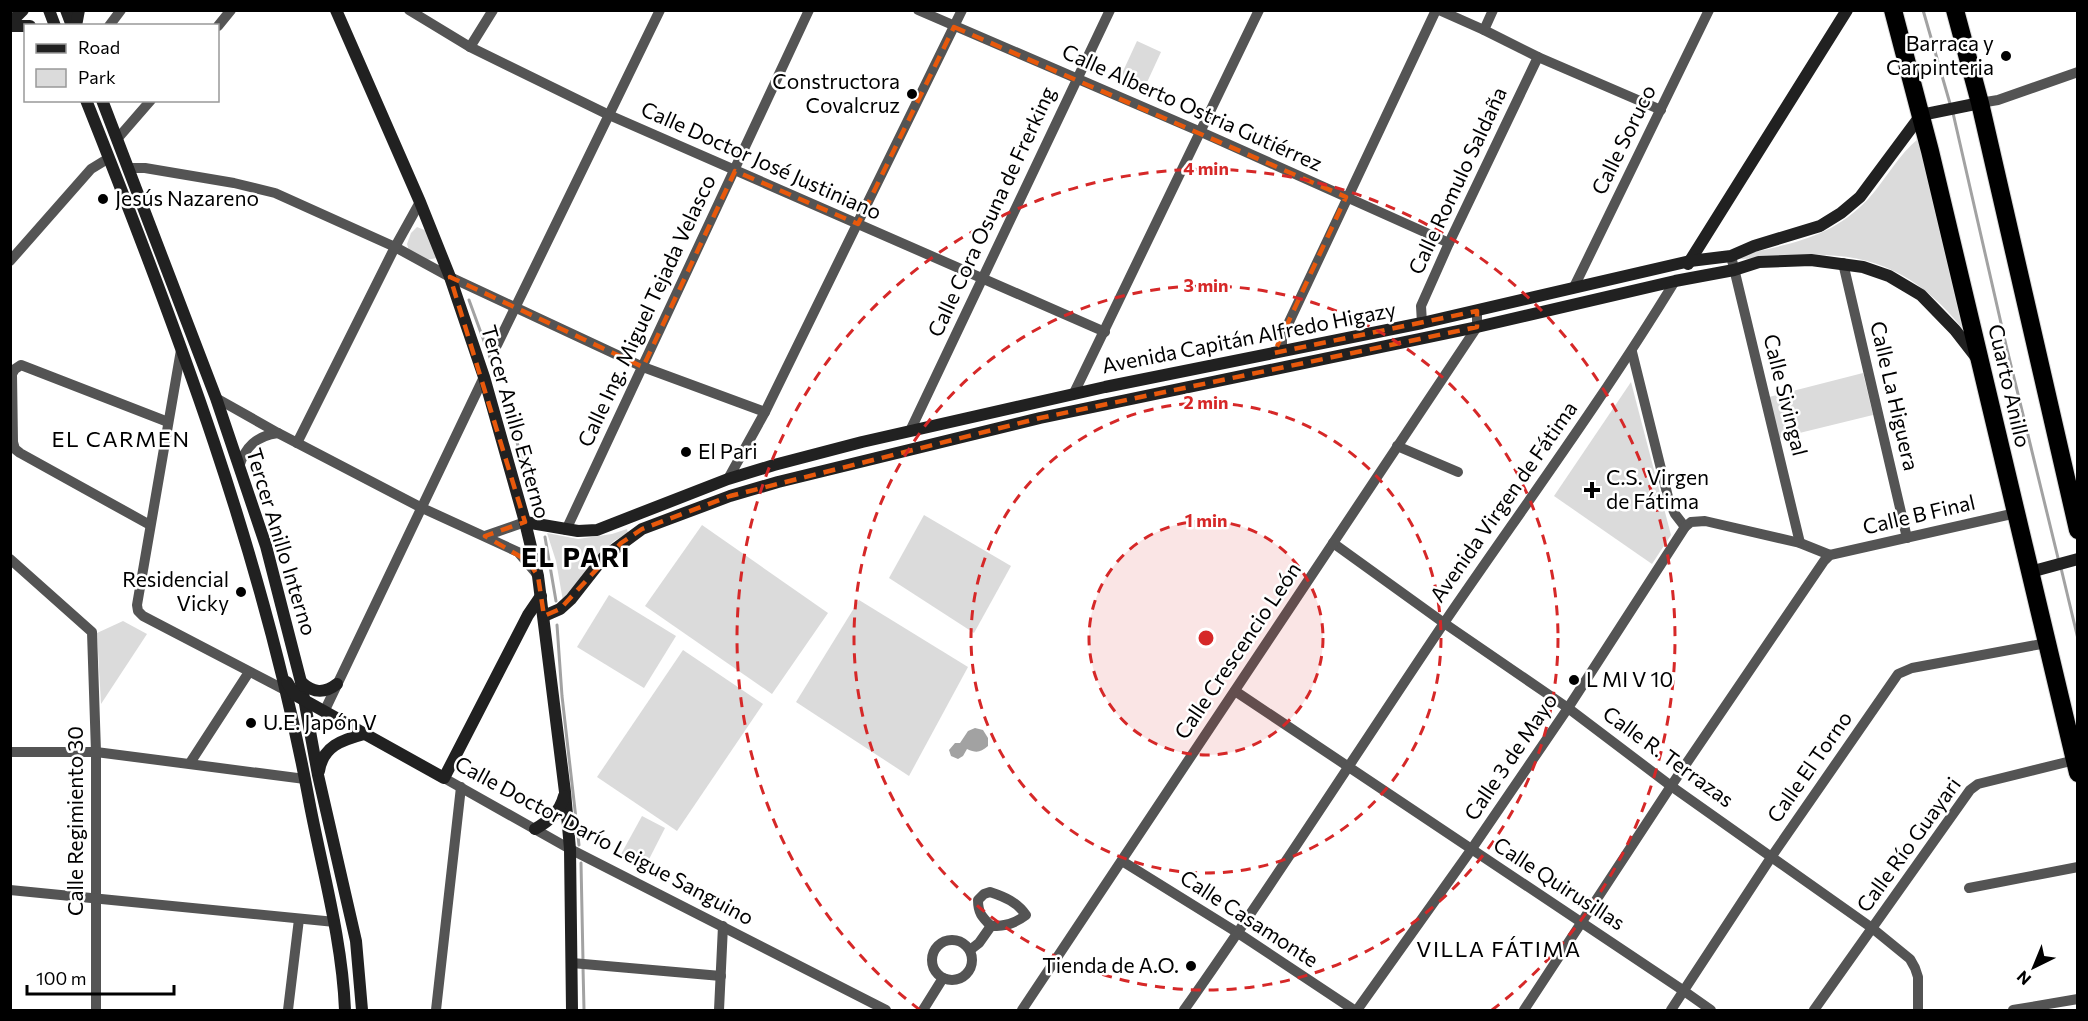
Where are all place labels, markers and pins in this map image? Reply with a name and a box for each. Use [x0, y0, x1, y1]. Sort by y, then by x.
place label: Barraca y Carpinteria [1886, 30, 1994, 79]
marker: Barraca y Carpinteria [1999, 49, 2013, 63]
place label: Constructora Covalcruz [772, 68, 900, 117]
marker: Constructora Covalcruz [905, 87, 919, 101]
place label: Jesús Nazareno [115, 185, 259, 210]
marker: Jesús Nazareno [96, 192, 110, 206]
place label: El Pari [698, 438, 758, 463]
marker: El Pari [679, 445, 693, 459]
place label: C.S. Virgen de Fátima [1606, 464, 1709, 513]
marker: C.S. Virgen de Fátima [1583, 481, 1601, 499]
place label: Residencial Vicky [122, 566, 229, 615]
marker: Residencial Vicky [234, 585, 248, 599]
centre of rings [1196, 628, 1216, 648]
place label: L MI V 10 [1586, 666, 1673, 691]
marker: L MI V 10 [1567, 673, 1581, 687]
place label: U.E. Japón V [263, 709, 377, 734]
marker: U.E. Japón V [244, 716, 258, 730]
place label: Tienda de A.O. [1042, 952, 1179, 977]
marker: Tienda de A.O. [1184, 959, 1198, 973]

